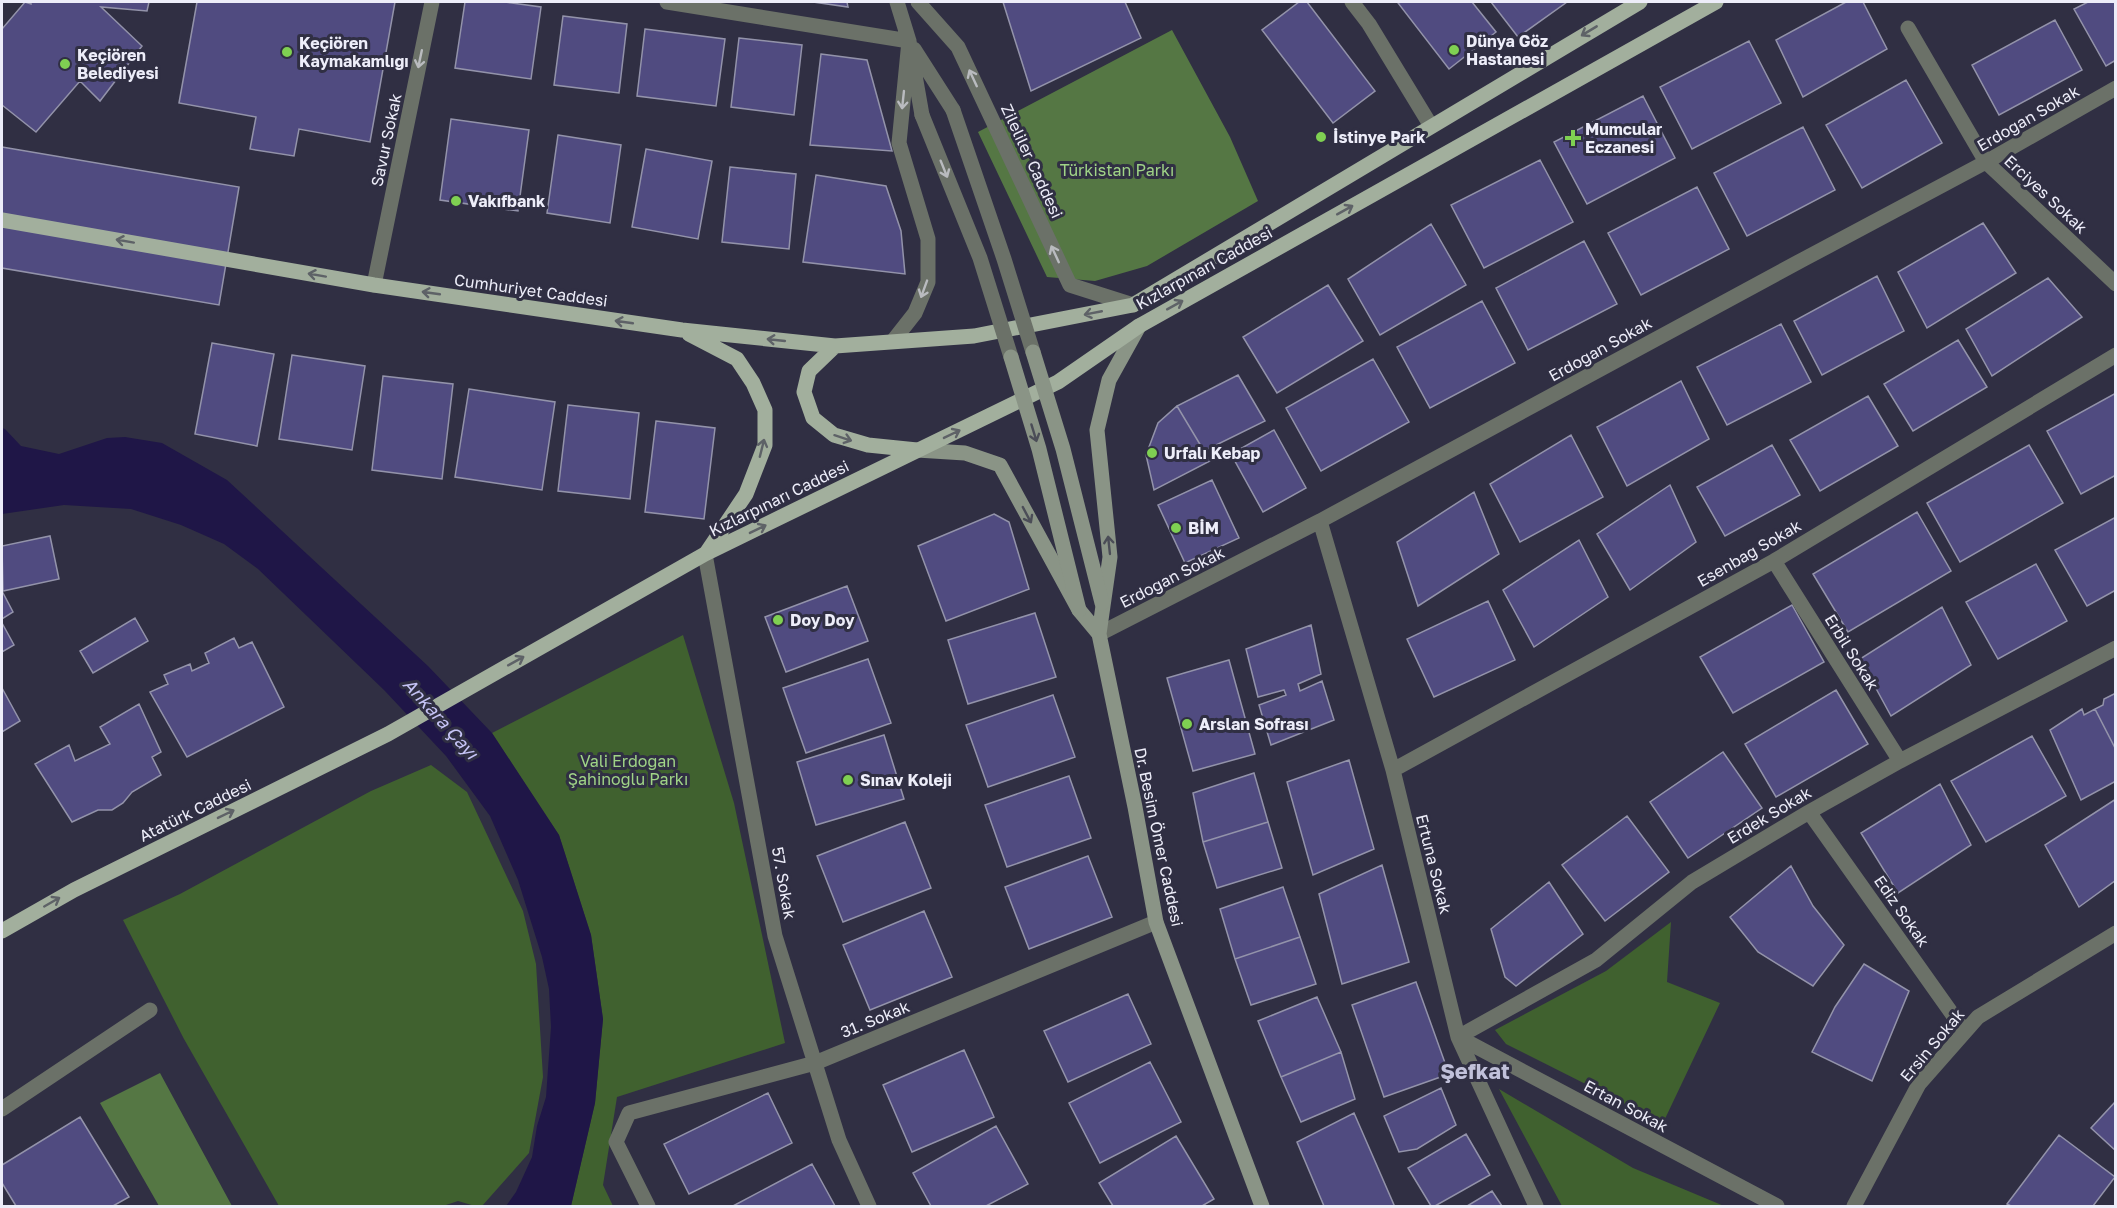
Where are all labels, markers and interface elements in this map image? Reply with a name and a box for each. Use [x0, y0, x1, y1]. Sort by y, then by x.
one-way arrow [1581, 25, 1598, 37]
place label: Dünya Göz Hastanesi [1466, 31, 1548, 69]
place label: Keçiören Kaymakamlığı [299, 33, 409, 71]
marker: Dünya Göz Hastanesi [1447, 43, 1461, 57]
place label: Keçiören Belediyesi [77, 45, 159, 83]
marker: Keçiören Kaymakamlığı [280, 45, 294, 59]
one-way arrow [414, 49, 426, 68]
marker: Keçiören Belediyesi [58, 57, 72, 71]
one-way arrow [966, 69, 978, 87]
street label: Erdoğan Sokak [1973, 81, 2083, 155]
one-way arrow [897, 89, 908, 109]
street label: Savur Sokak [366, 92, 406, 188]
street label: Zileliler Caddesi [997, 101, 1067, 221]
place label: Mumcular Eczanesi [1585, 119, 1662, 157]
place label: İstinye Park [1333, 127, 1426, 147]
marker: İstinye Park [1314, 130, 1328, 144]
marker: Mumcular Eczanesi [1566, 131, 1580, 145]
street label: Erciyes Sokak [2000, 151, 2092, 237]
one-way arrow [939, 159, 950, 177]
park label: Türkistan Parkı [1060, 160, 1174, 180]
place label: Vakıfbank [468, 191, 546, 211]
marker: Vakıfbank [449, 194, 463, 208]
one-way arrow [1336, 204, 1353, 216]
street label: Kızlarpınarı Caddesi [1132, 222, 1276, 314]
one-way arrow [115, 235, 135, 246]
one-way arrow [1049, 246, 1061, 264]
one-way arrow [307, 269, 327, 280]
street label: Cumhuriyet Caddesi [453, 269, 609, 311]
one-way arrow [918, 280, 929, 298]
one-way arrow [422, 288, 442, 299]
one-way arrow [1166, 299, 1183, 311]
one-way arrow [1083, 308, 1103, 319]
street label: Erdoğan Sokak [1545, 312, 1655, 386]
one-way arrow [615, 316, 634, 327]
one-way arrow [767, 334, 787, 345]
one-way arrow [1029, 423, 1040, 442]
one-way arrow [942, 427, 960, 439]
one-way arrow [833, 433, 852, 444]
one-way arrow [757, 439, 769, 458]
place label: Urfalı Kebap [1164, 443, 1261, 463]
marker: Urfalı Kebap [1145, 446, 1159, 460]
street label: Kızlarpınarı Caddesi [706, 455, 852, 541]
one-way arrow [1021, 506, 1033, 523]
street label: Esenbağ Sokak [1693, 515, 1805, 591]
place label: BİM [1188, 518, 1219, 538]
marker: BİM [1169, 521, 1183, 535]
one-way arrow [748, 522, 766, 534]
one-way arrow [1103, 536, 1114, 556]
street label: Erdoğan Sokak [1116, 542, 1228, 612]
place label: Doy Doy [790, 610, 855, 630]
street label: Erbil Sokak [1821, 610, 1883, 694]
marker: Doy Doy [771, 613, 785, 627]
one-way arrow [507, 654, 524, 666]
water label: Ankara Çayı [399, 673, 484, 764]
place label: Arslan Sofrası [1199, 714, 1309, 734]
marker: Arslan Sofrası [1180, 717, 1194, 731]
street label: Dr. Besim Ömer Caddesi [1130, 746, 1188, 928]
park label: Vali Erdoğan Şahinoğlu Parkı [568, 751, 688, 789]
place label: Sınav Koleji [860, 770, 952, 790]
marker: Sınav Koleji [841, 773, 855, 787]
street label: Atatürk Caddesi [136, 774, 254, 846]
street label: Erdek Sokak [1723, 782, 1815, 848]
one-way arrow [217, 808, 235, 819]
street label: Ertuna Sokak [1412, 812, 1456, 916]
street label: 57. Sokak [768, 845, 800, 921]
street label: Ediz Sokak [1870, 871, 1934, 951]
one-way arrow [43, 896, 60, 908]
street label: 31. Sokak [838, 996, 912, 1042]
street label: Ersin Sokak [1896, 1004, 1968, 1086]
district label: Şefkat [1440, 1057, 1510, 1084]
street label: Ertan Sokak [1581, 1075, 1671, 1137]

